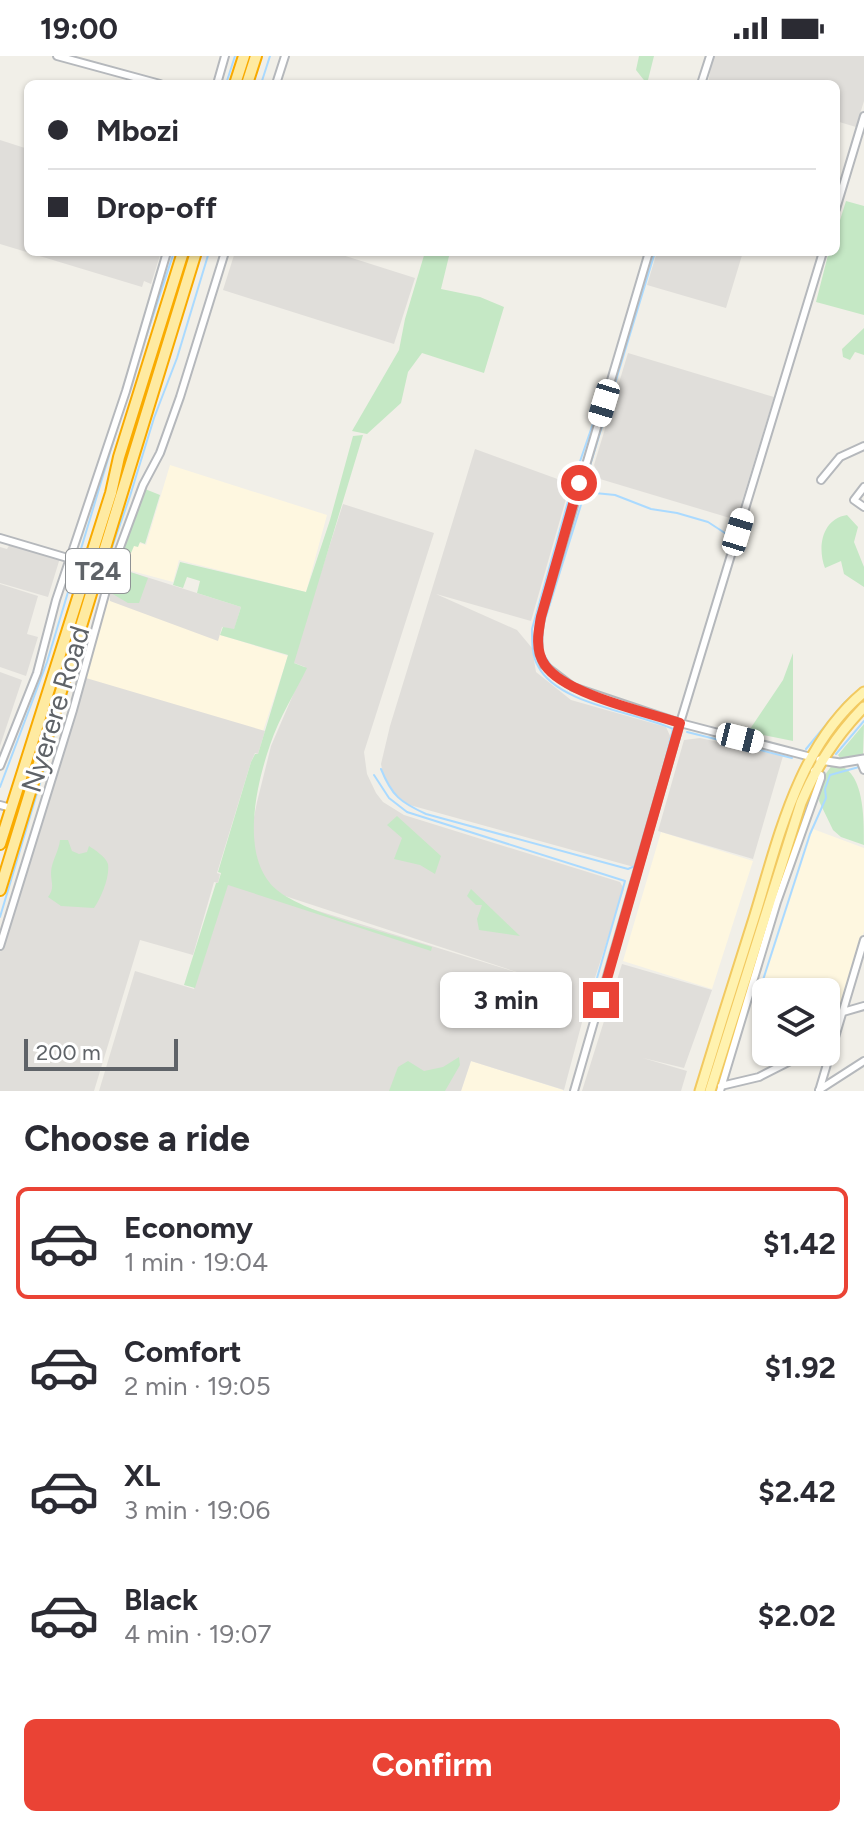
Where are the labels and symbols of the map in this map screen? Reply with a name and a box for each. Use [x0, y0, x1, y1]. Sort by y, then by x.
car [586, 377, 622, 429]
route start [561, 465, 597, 501]
car [720, 506, 756, 558]
road number: T24 [66, 549, 130, 593]
street label: Nyerere Road [14, 622, 96, 796]
car [714, 721, 766, 755]
callout: 3 min [441, 972, 573, 1028]
route end [583, 982, 619, 1018]
scale bar [24, 1035, 178, 1071]

